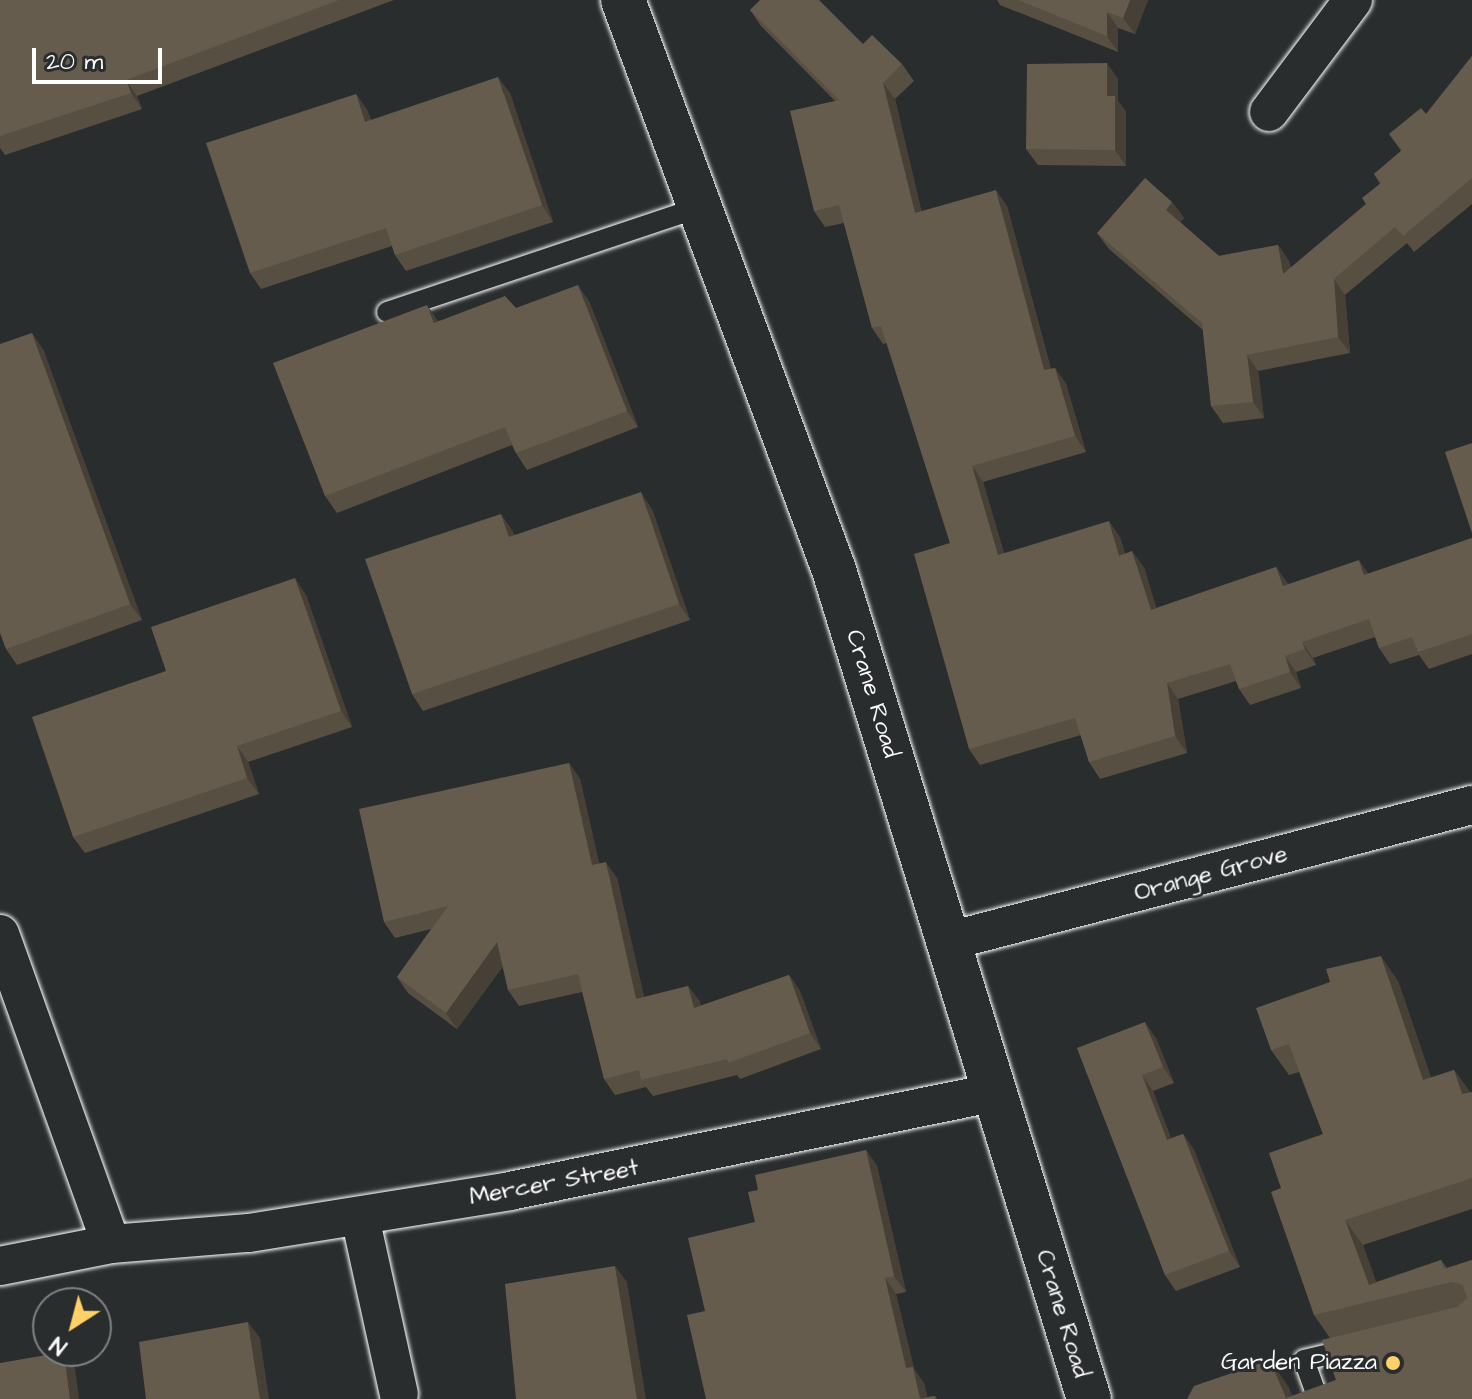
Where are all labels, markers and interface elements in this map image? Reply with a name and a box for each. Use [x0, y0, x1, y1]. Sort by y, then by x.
scale bar [36, 32, 166, 82]
text: 20 m [46, 45, 103, 79]
street label: Crane Road [839, 627, 905, 761]
street label: Orange Grove [1131, 840, 1291, 908]
street label: Mercer Street [467, 1154, 641, 1212]
street label: Crane Road [1029, 1247, 1095, 1381]
north arrow [32, 1287, 112, 1367]
text: N [44, 1329, 73, 1362]
place label: Garden Piazza [1221, 1349, 1377, 1377]
marker: Garden Piazza [1384, 1354, 1402, 1372]

